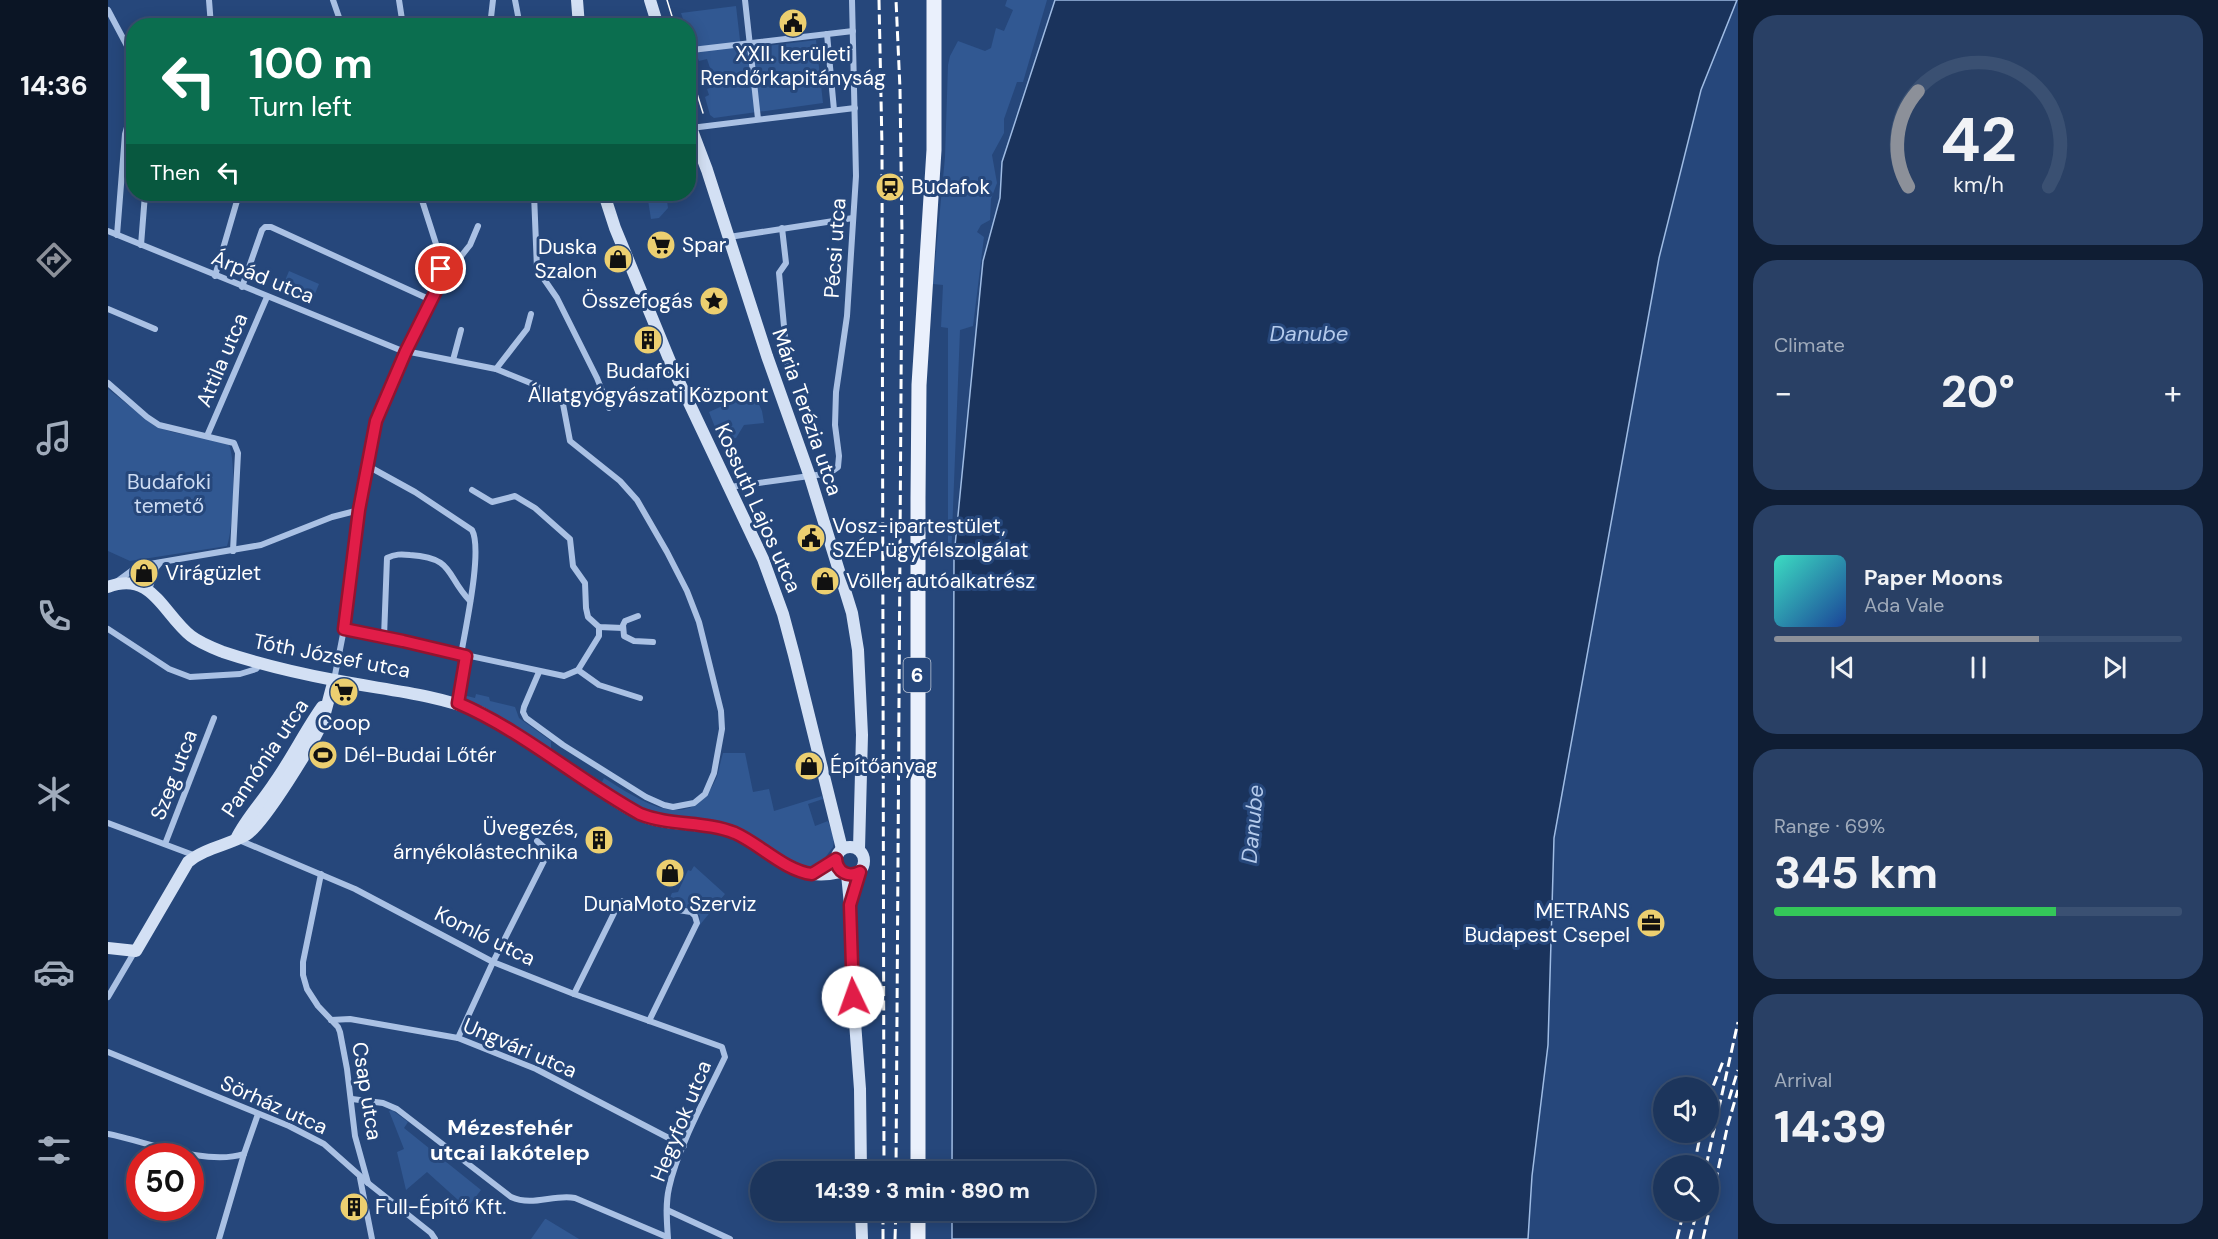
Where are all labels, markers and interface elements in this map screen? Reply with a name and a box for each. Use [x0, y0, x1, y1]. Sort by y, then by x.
public building icon: XXII. kerületi Rendőrkapitányság [777, 7, 809, 39]
text: 100 m [249, 36, 373, 91]
place label: XXII. kerületi Rendőrkapitányság [700, 40, 886, 92]
icon: left [150, 42, 228, 120]
text: 14:36 [20, 68, 88, 103]
text: Turn left [249, 89, 352, 124]
text: 42 [1940, 99, 2016, 180]
icon: left [212, 156, 245, 189]
text: Then [150, 158, 200, 187]
station icon: Budafok [874, 171, 906, 203]
text: km/h [1953, 171, 2003, 199]
place label: Budafok [911, 173, 990, 201]
street label: Pécsi utca [818, 197, 852, 299]
supermarket icon: Spar [645, 229, 677, 261]
place label: Spar [682, 231, 727, 259]
place label: Duska Szalon [535, 233, 597, 285]
icon: directions [33, 239, 75, 281]
pin [415, 243, 466, 294]
shop icon: Duska Szalon [602, 243, 634, 275]
street label: Árpád utca [207, 244, 319, 310]
icon: arrive [424, 252, 457, 285]
place icon: Összefogás [698, 285, 730, 317]
place label: Összefogás [582, 287, 693, 315]
street label: Attila utca [190, 309, 254, 411]
water label: Danube [1270, 319, 1348, 348]
building icon: Budafoki Állatgyógyászati Központ [632, 324, 664, 356]
street label: Mária Terézia utca [765, 325, 849, 499]
text: Climate [1774, 332, 1845, 358]
place label: Budafoki Állatgyógyászati Központ [528, 357, 768, 409]
text: 20° [1941, 362, 2015, 421]
text: − [1774, 371, 1792, 414]
text: + [2164, 371, 2182, 414]
icon: music [33, 417, 75, 459]
street label: Kossuth Lajos utca [708, 419, 808, 597]
park label: Budafoki temető [127, 468, 211, 520]
place label: Vosz-ipartestület, SZÉP ügyfélszolgálat [832, 512, 1028, 564]
public building icon: Vosz-ipartestület, SZÉP ügyfélszolgálat [795, 522, 827, 554]
shop icon: Virágüzlet [128, 557, 160, 589]
place label: Virágüzlet [165, 559, 261, 587]
text: Paper Moons [1864, 563, 2003, 592]
shop icon: Völler autóalkatrész [809, 565, 841, 597]
place label: Völler autóalkatrész [846, 567, 1035, 595]
text: Ada Vale [1864, 592, 1944, 618]
icon: phone [33, 595, 75, 637]
street label: Tóth József utca [251, 627, 413, 685]
icon: previous [1826, 651, 1859, 684]
icon: pause [1962, 651, 1995, 684]
icon: next [2098, 651, 2131, 684]
road number: 6 [904, 658, 930, 692]
supermarket icon: Coop [328, 676, 360, 708]
street label: Pannónia utca [215, 693, 315, 823]
place label: Coop [317, 709, 371, 737]
street label: Szeg utca [144, 726, 204, 824]
sports icon: Dél-Budai Lőtér [307, 739, 339, 771]
place label: Dél-Budai Lőtér [344, 741, 497, 769]
shop icon: Építőanyag [793, 750, 825, 782]
place label: Építőanyag [830, 752, 938, 780]
icon: climate [33, 773, 75, 815]
water label: Danube [1235, 784, 1270, 865]
text: Range · 69% [1774, 813, 1885, 839]
place label: Üvegezés, árnyékolástechnika [393, 814, 578, 866]
building icon: Üvegezés, árnyékolástechnika [583, 824, 615, 856]
text: 345 km [1774, 843, 1938, 902]
shop icon: DunaMoto Szerviz [654, 857, 686, 889]
place label: DunaMoto Szerviz [584, 890, 756, 918]
place label: METRANS Budapest Csepel [1464, 897, 1630, 949]
street label: Komló utca [430, 900, 540, 972]
office icon: METRANS Budapest Csepel [1635, 907, 1667, 939]
icon: car [33, 951, 75, 993]
position arrow [821, 965, 885, 1029]
street label: Ungvári utca [459, 1011, 581, 1085]
street label: Csap utca [345, 1040, 389, 1142]
street label: Hegyfok utca [644, 1056, 718, 1186]
text: Arrival [1774, 1067, 1832, 1093]
street label: Sörház utca [216, 1069, 332, 1141]
map controls [1653, 1077, 1719, 1221]
button: sound [1653, 1077, 1719, 1143]
text: 14:39 [1774, 1097, 1887, 1156]
district label: Mézesfehér utcai lakótelep [430, 1113, 590, 1167]
icon: filters [33, 1129, 75, 1171]
speed limit sign: 50 [126, 1143, 204, 1221]
button: search [1653, 1155, 1719, 1221]
text: 14:39 · 3 min · 890 m [815, 1176, 1030, 1205]
building icon: Full-Építő Kft. [338, 1191, 370, 1223]
place label: Full-Építő Kft. [375, 1193, 506, 1221]

